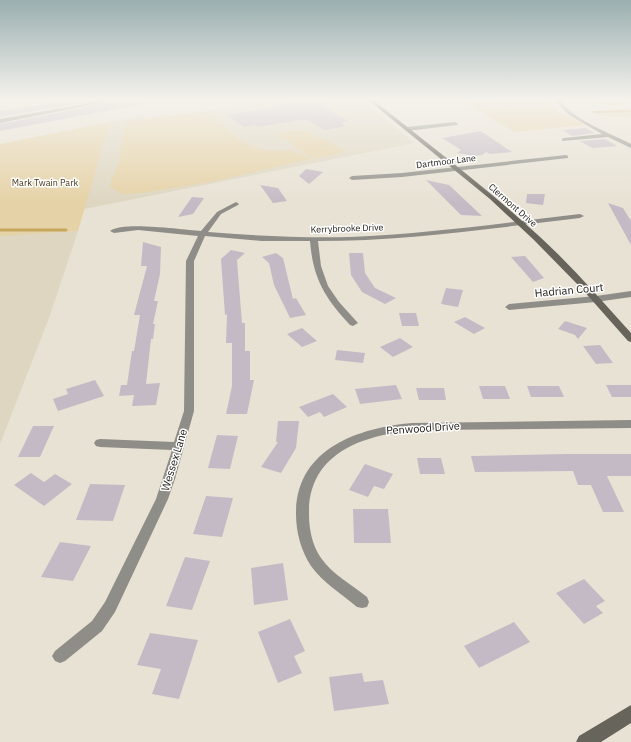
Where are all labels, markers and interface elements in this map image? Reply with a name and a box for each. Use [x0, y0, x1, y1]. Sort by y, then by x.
street label: Dartmoor Lane [416, 152, 477, 170]
park label: Mark Twain Park [12, 177, 78, 188]
street label: Clermont Drive [487, 181, 539, 229]
street label: Kerrybrooke Drive [310, 221, 384, 235]
street label: Hadrian Court [534, 280, 604, 300]
street label: Penwood Drive [386, 418, 460, 438]
street label: Wessex Lane [158, 427, 190, 493]

